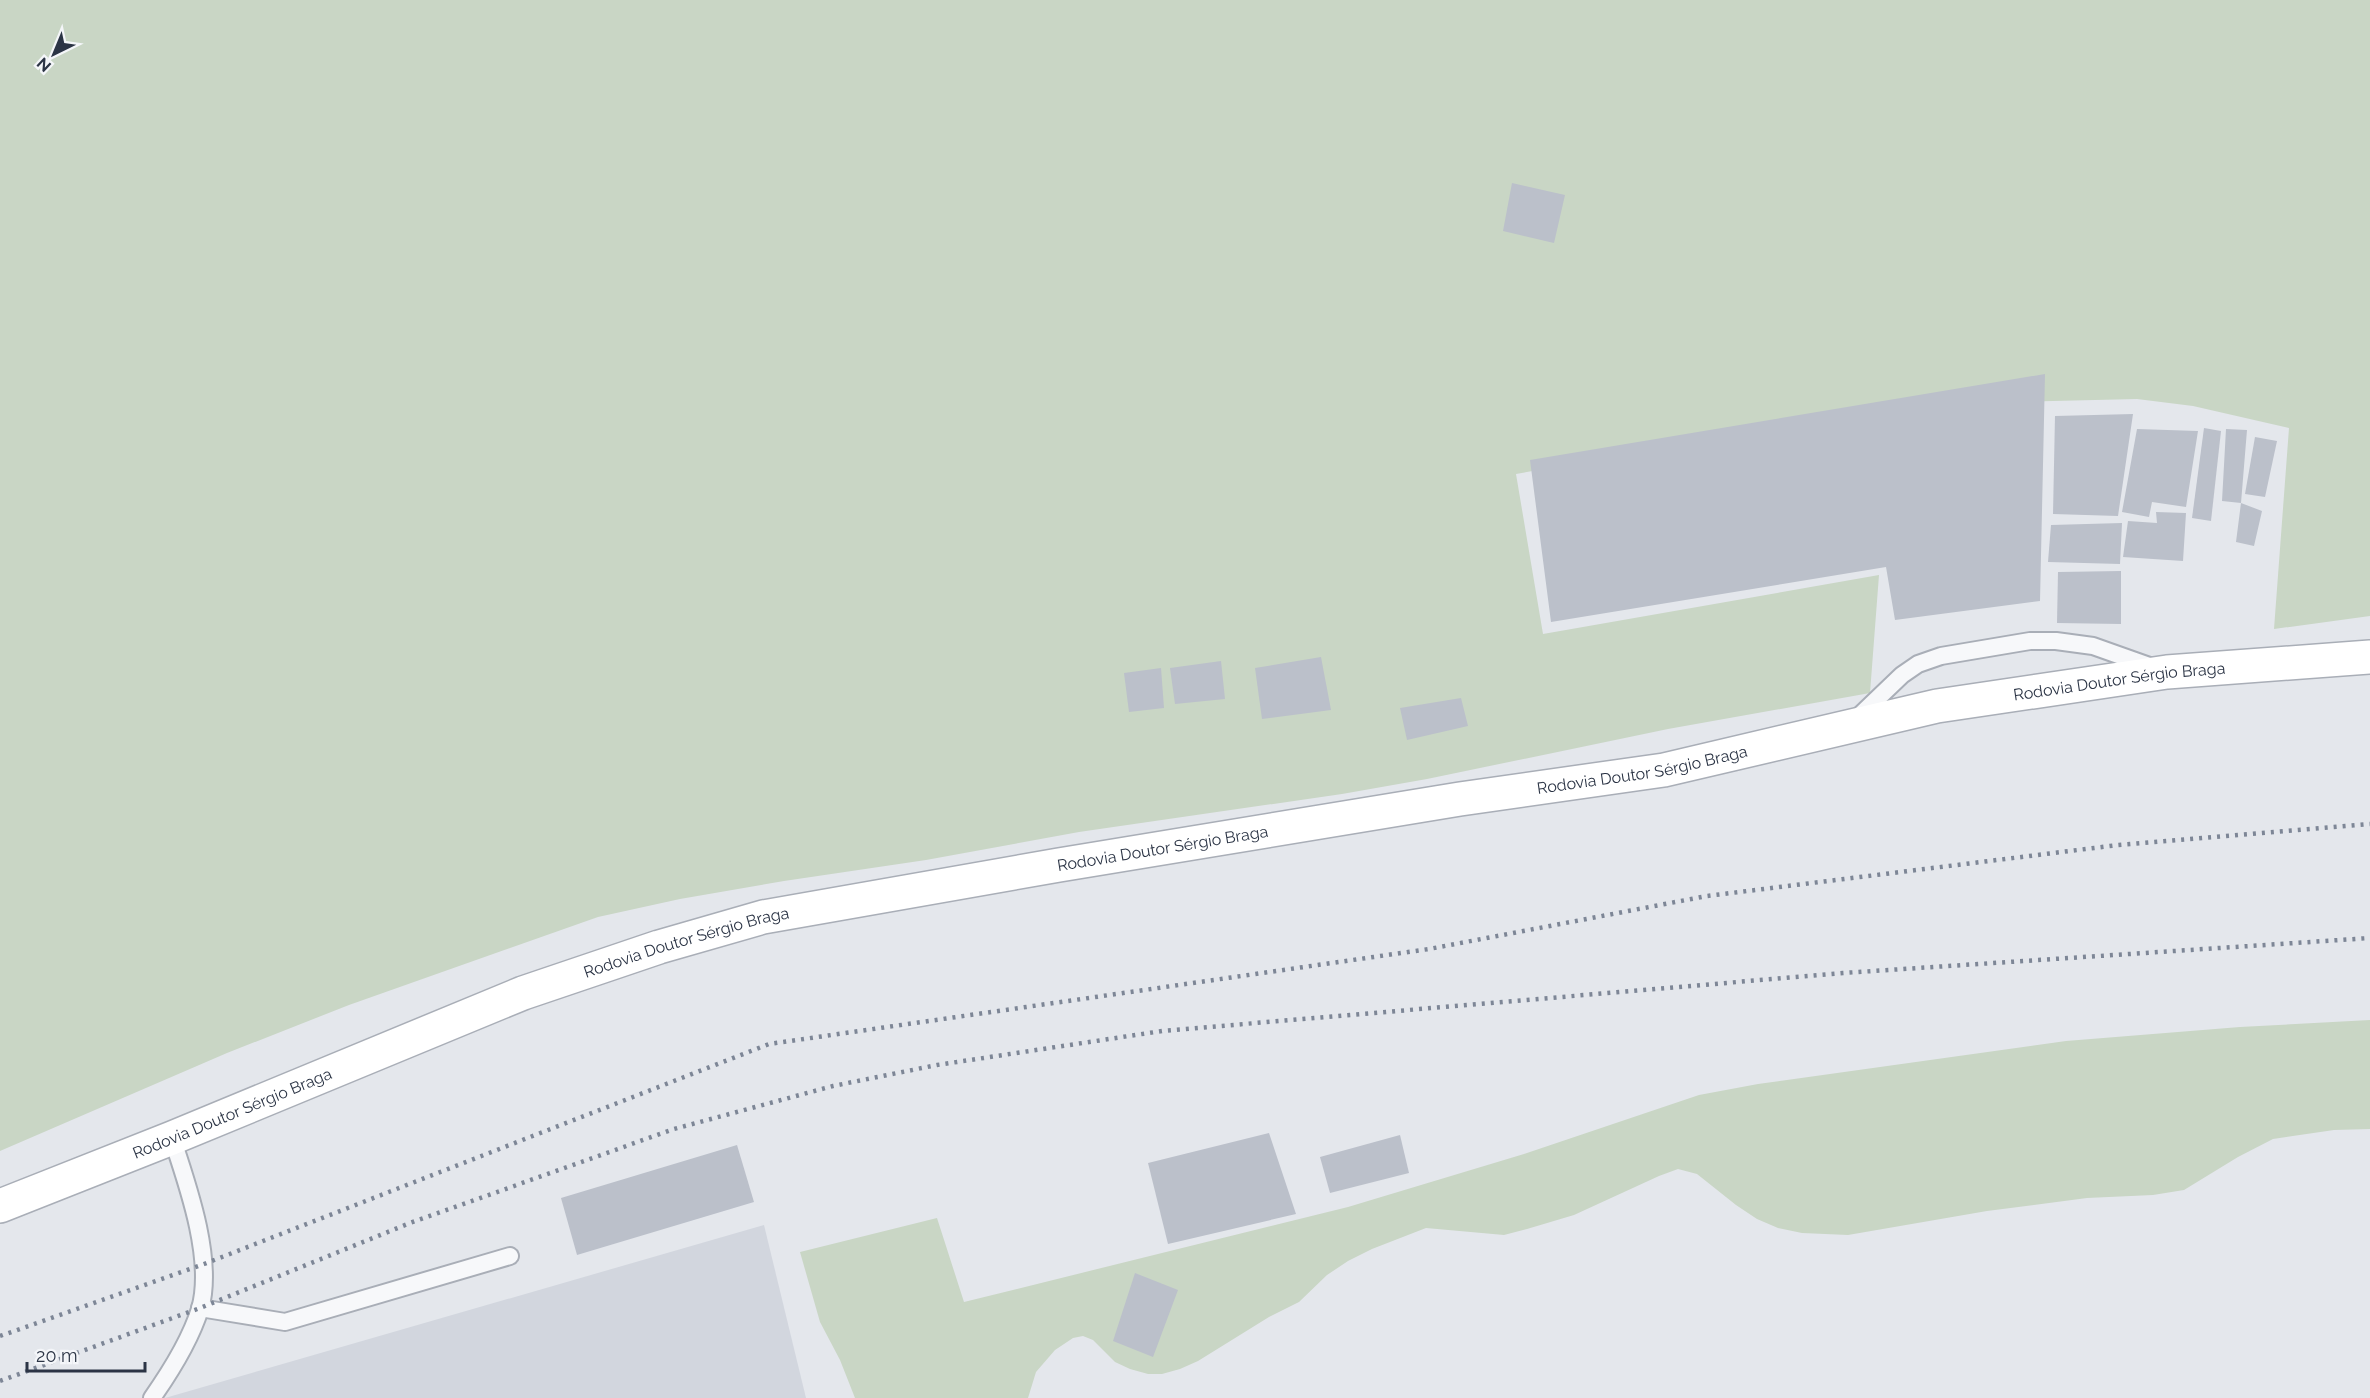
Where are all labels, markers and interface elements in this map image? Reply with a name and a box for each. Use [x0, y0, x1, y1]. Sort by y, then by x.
north arrow [24, 24, 84, 84]
text: N [33, 53, 55, 76]
street label: Rodovia Doutor Sérgio Braga [2012, 659, 2226, 705]
street label: Rodovia Doutor Sérgio Braga [1536, 742, 1749, 798]
street label: Rodovia Doutor Sérgio Braga [1056, 822, 1270, 875]
street label: Rodovia Doutor Sérgio Braga [581, 904, 791, 982]
street label: Rodovia Doutor Sérgio Braga [130, 1064, 335, 1163]
scale bar [27, 1335, 146, 1373]
text: 20 m [36, 1345, 78, 1366]

